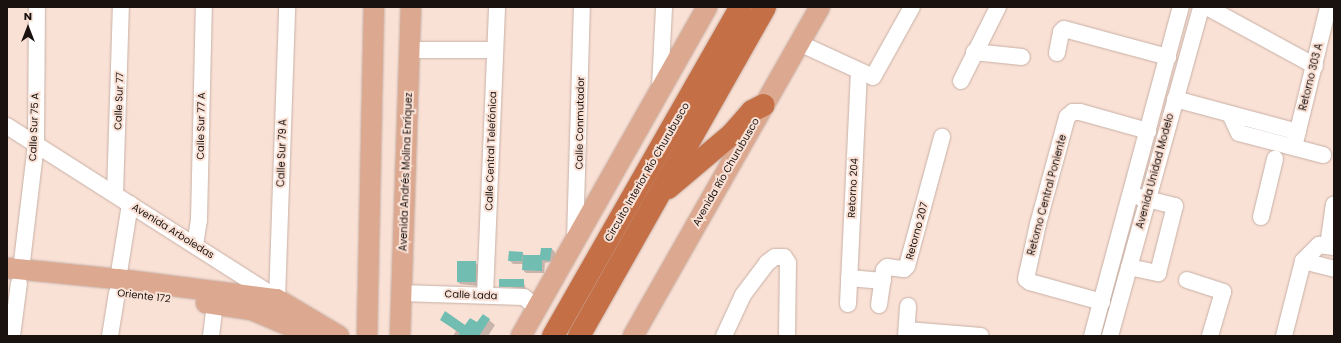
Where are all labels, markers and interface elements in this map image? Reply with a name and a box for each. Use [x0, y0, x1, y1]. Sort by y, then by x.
north arrow [8, 8, 48, 48]
text: N [24, 8, 32, 24]
street label: Retorno 303 A [1297, 42, 1325, 112]
street label: Calle Sur 77 [112, 72, 126, 130]
street label: Calle Conmutador [573, 77, 587, 169]
street label: Calle Central Telefónica [483, 91, 499, 211]
street label: Calle Sur 77 A [194, 92, 208, 160]
street label: Avenida Andrés Molina Enríquez [397, 92, 415, 252]
street label: Calle Sur 75 A [27, 93, 41, 161]
street label: Circuito Interior Río Churubusco [602, 100, 692, 244]
street label: Avenida Unidad Modelo [1134, 112, 1176, 230]
street label: Avenida Río Churubusco [690, 116, 762, 228]
street label: Calle Sur 79 A [275, 119, 289, 187]
street label: Retorno Central Poniente [1025, 133, 1069, 257]
street label: Retorno 204 [845, 158, 861, 218]
street label: Avenida Arboledas [130, 201, 216, 261]
street label: Retorno 207 [904, 201, 930, 261]
street label: Oriente 172 [117, 287, 171, 305]
street label: Calle Lada [444, 288, 498, 302]

